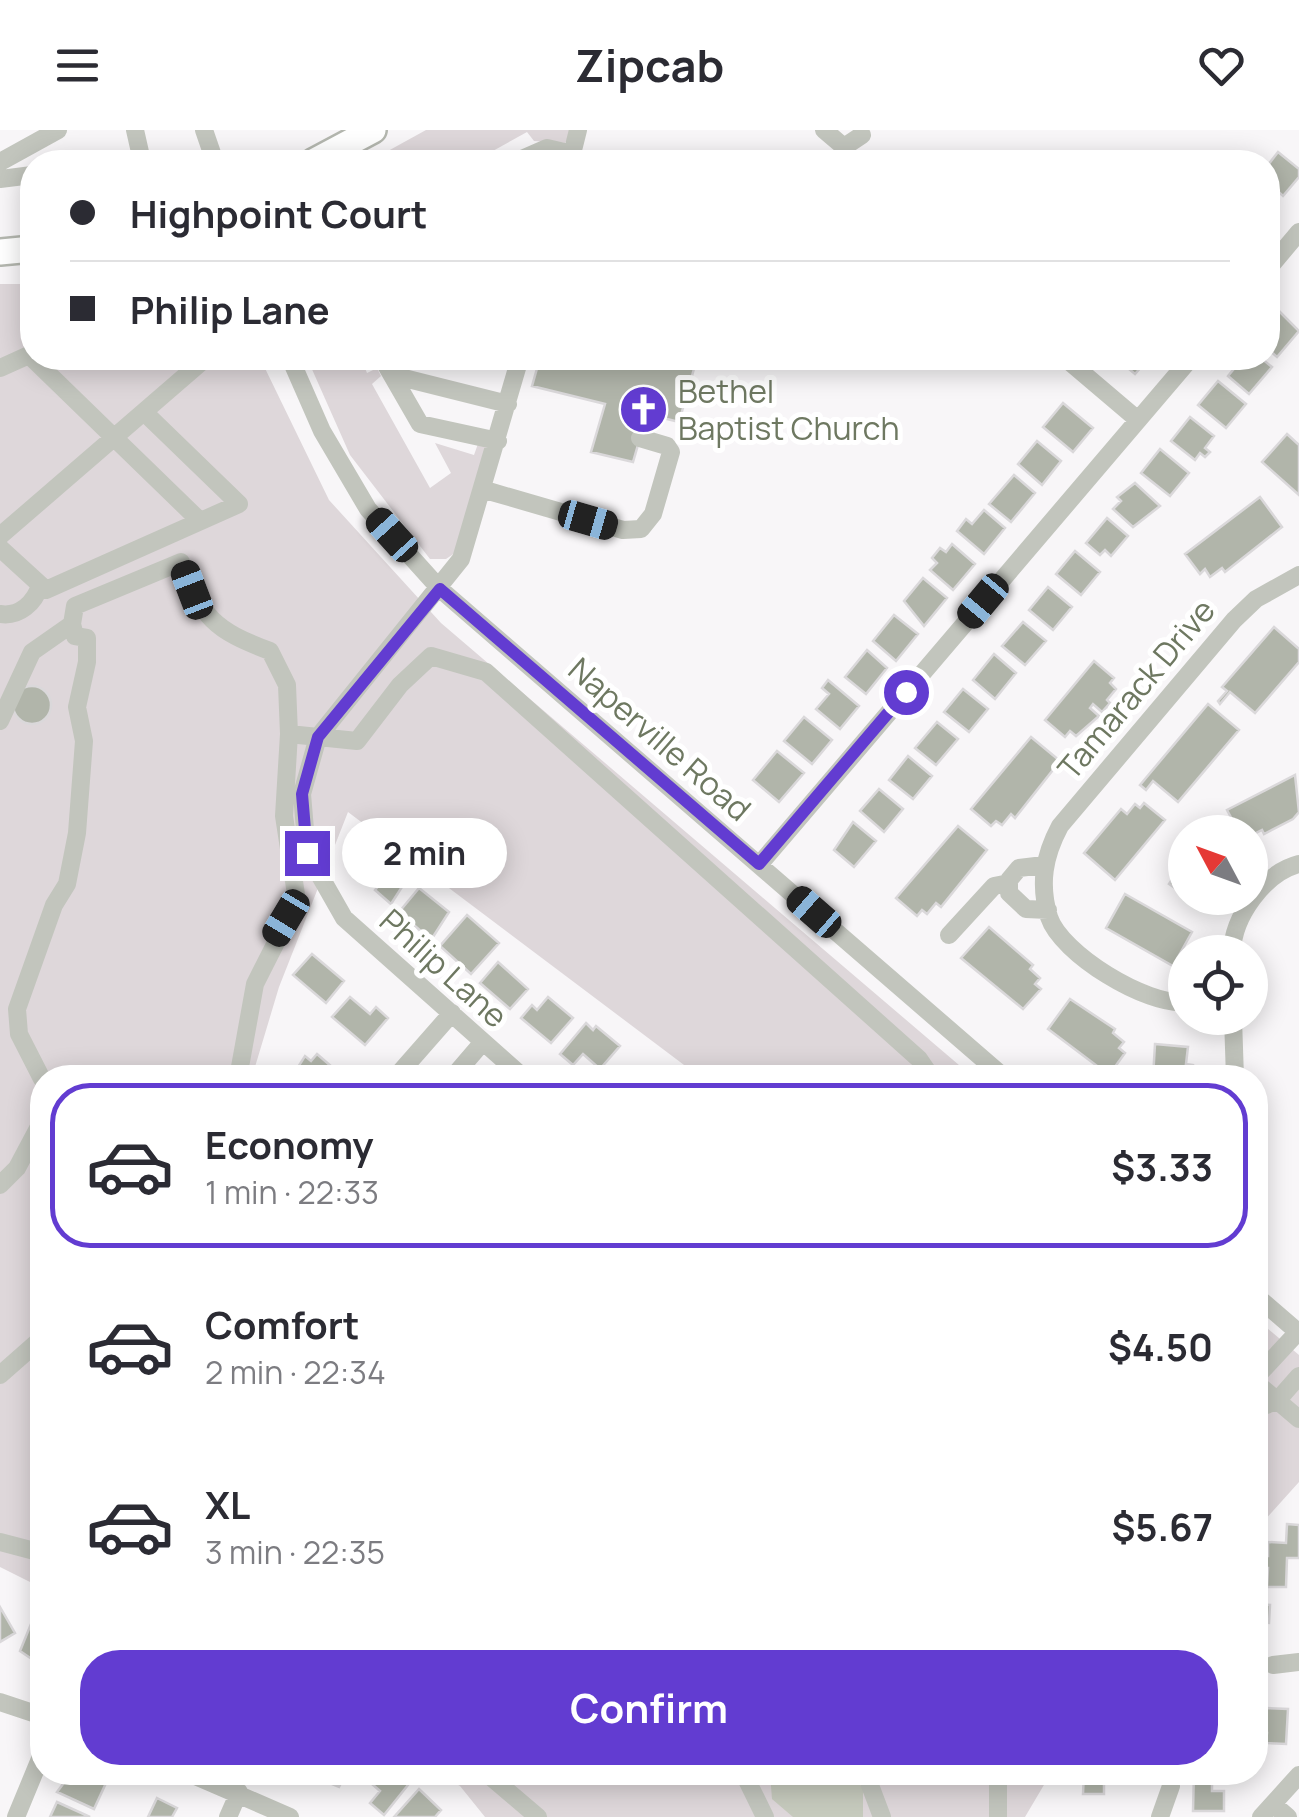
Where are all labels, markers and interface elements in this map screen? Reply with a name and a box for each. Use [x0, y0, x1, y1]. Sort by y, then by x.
text: Zipcab [575, 34, 724, 96]
icon: menu [50, 38, 105, 93]
icon: heart [1194, 38, 1249, 93]
text: Highpoint Court [130, 187, 428, 239]
text: Philip Lane [130, 283, 330, 335]
place label: Bethel Baptist Church [678, 369, 900, 450]
church icon: Bethel Baptist Church [617, 383, 669, 435]
car [555, 497, 621, 543]
car [361, 503, 423, 567]
car [167, 557, 217, 623]
car [952, 568, 1014, 634]
street label: Tamarack Drive [1047, 589, 1225, 789]
street label: Naperville Road [559, 647, 761, 831]
route start [884, 670, 929, 715]
north arrow [1168, 815, 1268, 915]
map controls [1168, 815, 1268, 1035]
callout: 2 min [342, 818, 507, 888]
route end [285, 831, 330, 876]
text: 2 min [383, 831, 466, 875]
car [782, 881, 846, 943]
car [258, 885, 314, 951]
street label: Philip Lane [371, 899, 517, 1037]
button: locate [1168, 935, 1268, 1035]
text: Economy [205, 1118, 374, 1170]
icon: car [85, 1121, 175, 1211]
text: $3.33 [1111, 1140, 1213, 1192]
text: 1 min · 22:33 [205, 1170, 379, 1214]
text: Comfort [205, 1298, 359, 1350]
icon: car [85, 1301, 175, 1391]
text: $4.50 [1108, 1320, 1213, 1372]
text: 2 min · 22:34 [205, 1350, 386, 1394]
text: XL [205, 1478, 250, 1530]
icon: car [85, 1481, 175, 1571]
text: $5.67 [1111, 1500, 1213, 1552]
text: 3 min · 22:35 [205, 1530, 385, 1574]
button: Confirm [80, 1650, 1218, 1765]

